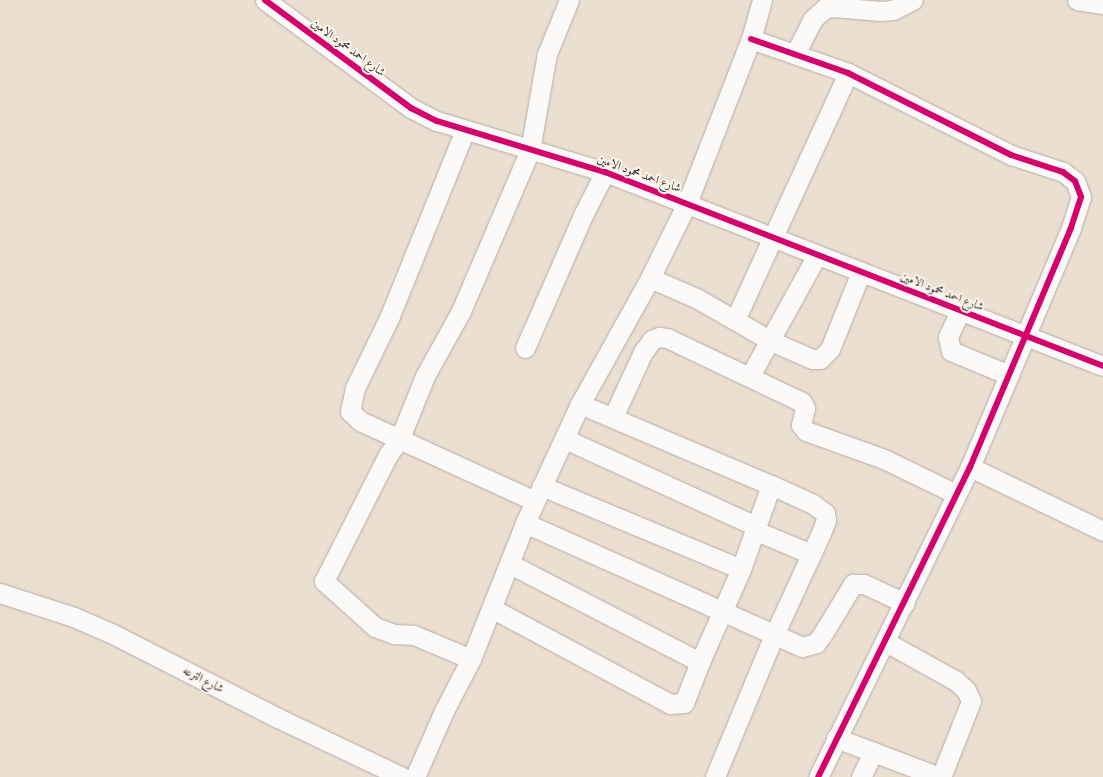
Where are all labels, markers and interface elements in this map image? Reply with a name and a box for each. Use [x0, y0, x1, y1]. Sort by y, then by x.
street label: شارع احمد محمود الامين [308, 16, 388, 80]
street label: شارع احمد محمود الامين [595, 152, 683, 196]
street label: شارع احمد محمود الامين [898, 269, 986, 315]
street label: شارع الترعه [180, 664, 226, 696]

